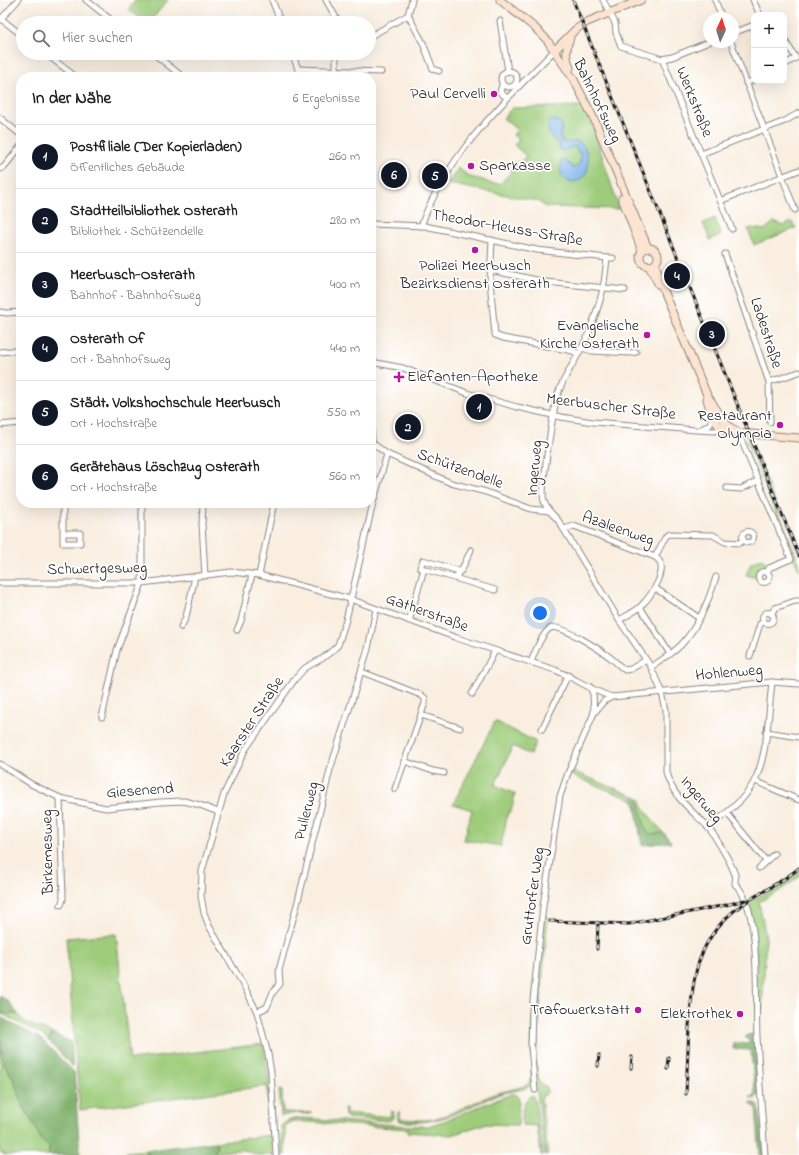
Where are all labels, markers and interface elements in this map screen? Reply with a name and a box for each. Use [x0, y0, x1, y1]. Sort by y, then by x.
north arrow [703, 12, 739, 48]
map controls [751, 12, 787, 84]
button: + [751, 12, 787, 48]
search box [16, 16, 376, 60]
icon: search [30, 27, 52, 49]
text: Hier suchen [62, 27, 133, 49]
button: − [751, 48, 787, 84]
street label: Bahnhofsweg [566, 54, 628, 147]
street label: Werkstraße [669, 63, 719, 142]
place label: Paul Cervelli [410, 82, 486, 106]
text: In der Nähe [32, 86, 111, 111]
text: 6 Ergebnisse [293, 89, 360, 108]
marker: Paul Cervelli [489, 89, 499, 99]
text: Postfiliale (Der Kopierladen) [70, 136, 242, 158]
text: 1 [43, 147, 47, 166]
text: 260 m [329, 147, 360, 166]
place label: Sparkasse [479, 154, 552, 178]
text: Öffentliches Gebäude [70, 158, 185, 177]
pin: 6 [381, 160, 407, 190]
pin: 5 [422, 161, 448, 191]
marker: Sparkasse [466, 161, 476, 171]
text: Stadtteilbibliothek Osterath [70, 200, 238, 222]
street label: Theodor-Heuss-Straße [429, 203, 585, 253]
text: 2 [42, 211, 48, 230]
text: 280 m [330, 211, 360, 230]
text: Bibliothek · Schützendelle [70, 222, 203, 241]
marker: Polizei Meerbusch Bezirksdienst Osterath [470, 245, 480, 255]
place label: Polizei Meerbusch Bezirksdienst Osterath [399, 254, 550, 296]
pin: 4 [664, 261, 690, 291]
text: Meerbusch-Osterath [70, 264, 195, 286]
text: 3 [42, 275, 48, 294]
text: 400 m [330, 275, 360, 294]
text: Bahnhof · Bahnhofsweg [70, 286, 201, 305]
street label: Ladestraße [743, 294, 789, 372]
place label: Evangelische Kirche Osterath [540, 314, 640, 356]
pin: 3 [699, 319, 725, 349]
text: Osterath Of [70, 328, 145, 350]
marker: Evangelische Kirche Osterath [642, 330, 652, 340]
text: 4 [42, 339, 48, 358]
text: 440 m [330, 339, 360, 358]
text: Ort · Bahnhofsweg [70, 350, 170, 369]
place label: Elefanten-Apotheke [407, 365, 539, 389]
marker: Elefanten-Apotheke [394, 372, 404, 382]
street label: Meerbuscher Straße [545, 387, 678, 427]
text: Städt. Volkshochschule Meerbusch [70, 392, 280, 414]
pin: 1 [466, 392, 492, 422]
text: 5 [41, 403, 49, 422]
text: 550 m [326, 403, 360, 422]
place label: Restaurant Olympia [698, 404, 773, 446]
pin: 2 [395, 412, 421, 442]
text: Ort · Hochstraße [70, 414, 157, 433]
marker: Restaurant Olympia [775, 420, 785, 430]
street label: Ingerweg [521, 439, 549, 497]
street label: Schützendelle [414, 442, 507, 496]
text: Gerätehaus Löschzug Osterath [70, 456, 260, 478]
text: 6 [42, 467, 48, 486]
text: 560 m [328, 467, 360, 486]
text: Ort · Hochstraße [70, 478, 157, 497]
street label: Azaleenweg [579, 505, 657, 553]
street label: Schwertgesweg [47, 556, 147, 582]
street label: Gatherstraße [382, 587, 472, 639]
your location [530, 603, 550, 623]
street label: Hohlenweg [694, 658, 764, 688]
street label: Kaarster Straße [213, 671, 291, 772]
street label: Ingerweg [674, 771, 728, 829]
street label: Giesenend [106, 777, 174, 805]
street label: Pullerweg [288, 779, 326, 843]
street label: Birkemesweg [35, 809, 61, 896]
street label: Gruttorfer Weg [514, 846, 552, 946]
place label: Trafowerkstatt [530, 998, 631, 1022]
place label: Elektrothek [660, 1002, 733, 1026]
marker: Trafowerkstatt [633, 1005, 643, 1015]
marker: Elektrothek [735, 1009, 745, 1019]

